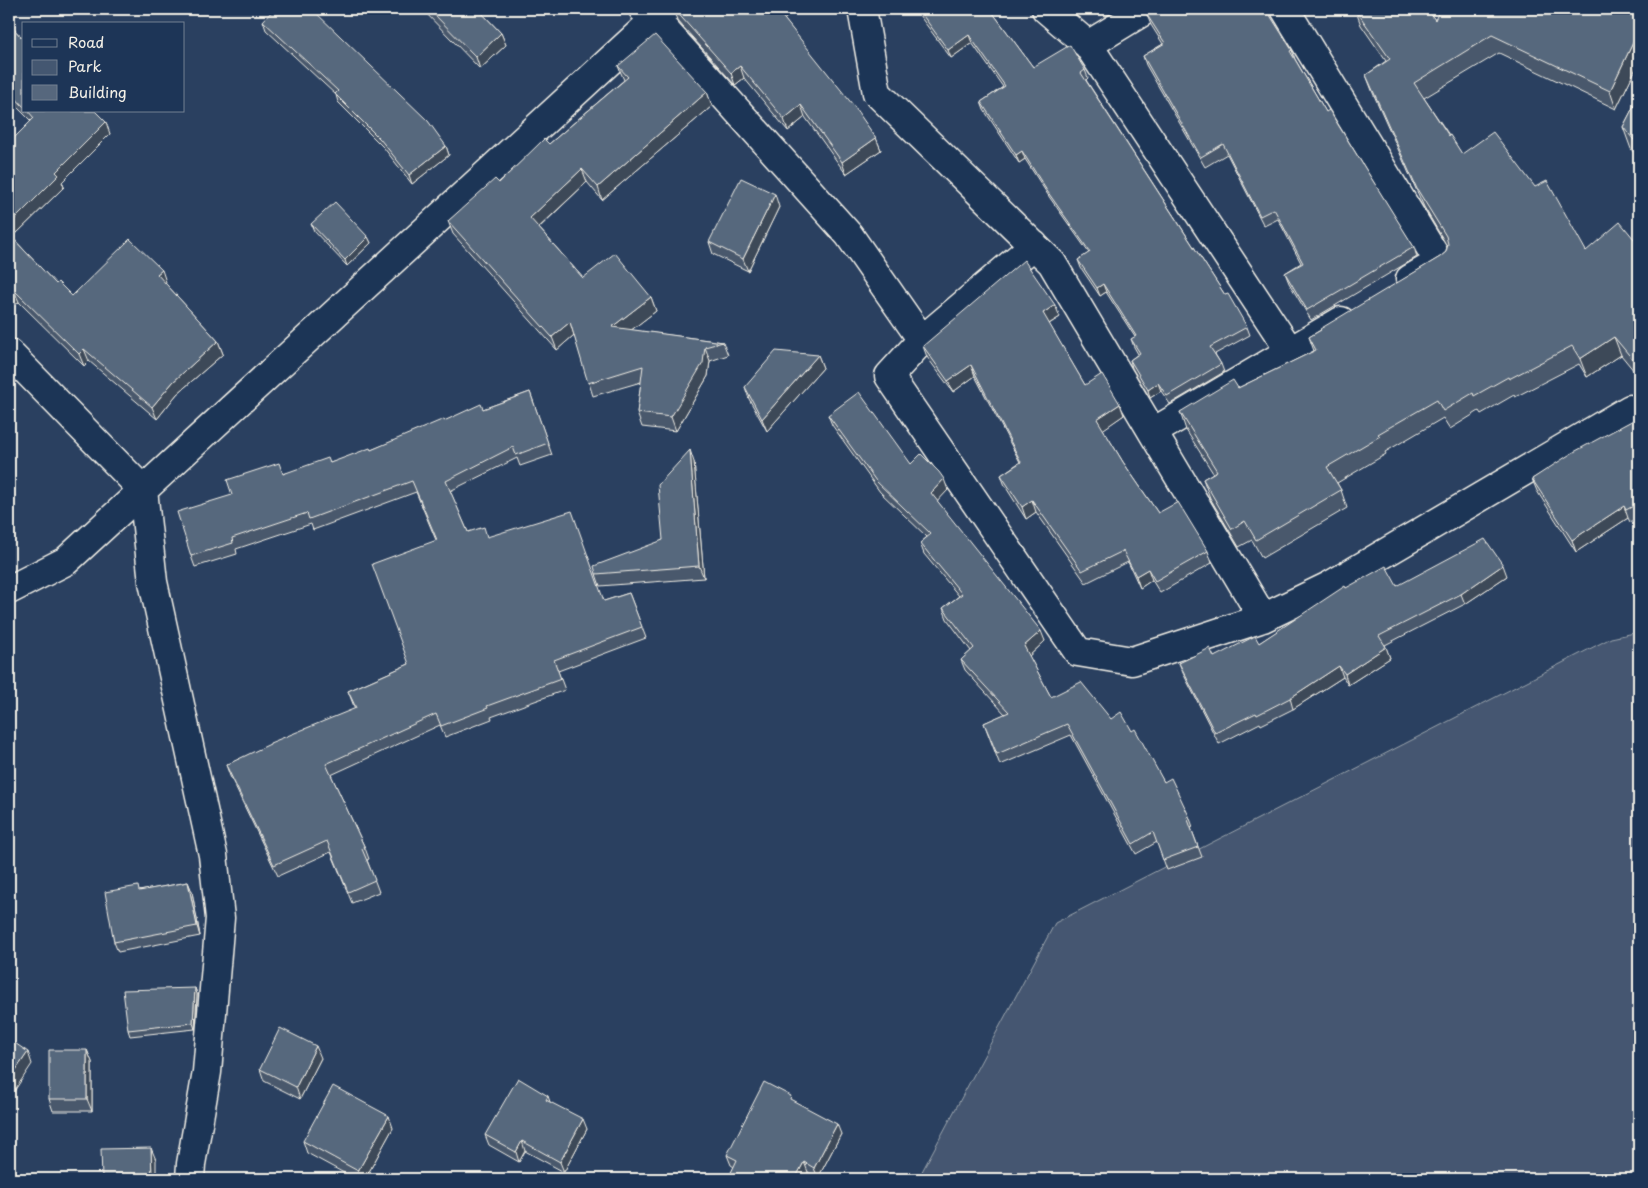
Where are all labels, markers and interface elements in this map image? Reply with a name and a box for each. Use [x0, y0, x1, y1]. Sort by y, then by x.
legend [22, 22, 185, 112]
text: Road [68, 30, 104, 53]
text: Park [68, 54, 102, 77]
text: Building [68, 80, 127, 103]

